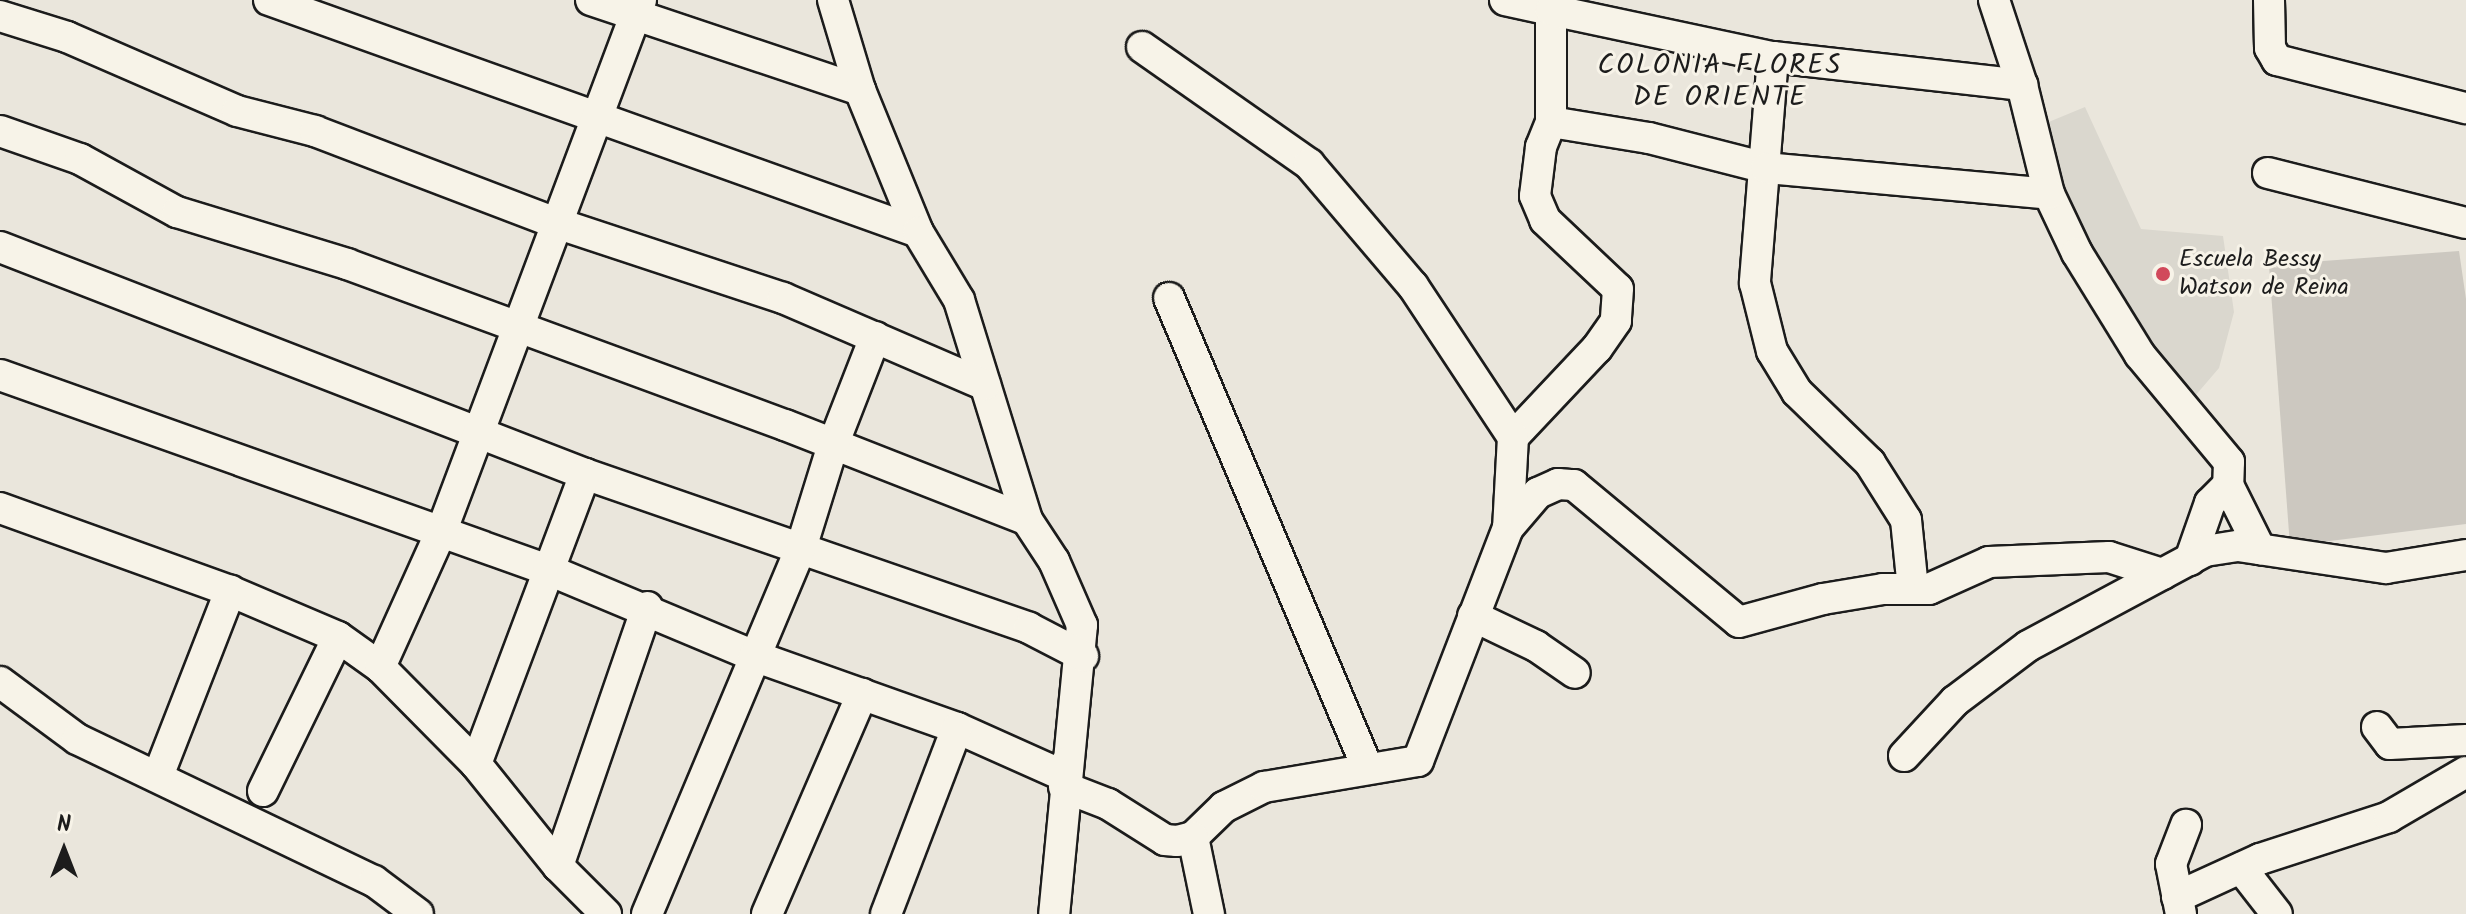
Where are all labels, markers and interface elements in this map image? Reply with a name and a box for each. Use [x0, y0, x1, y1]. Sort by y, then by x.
district label: COLONIA FLORES DE ORIENTE [1598, 49, 1842, 115]
place label: Escuela Bessy Watson de Reina [2179, 246, 2349, 302]
marker: Escuela Bessy Watson de Reina [2154, 265, 2172, 283]
text: N [57, 808, 71, 843]
north arrow [24, 810, 104, 890]

